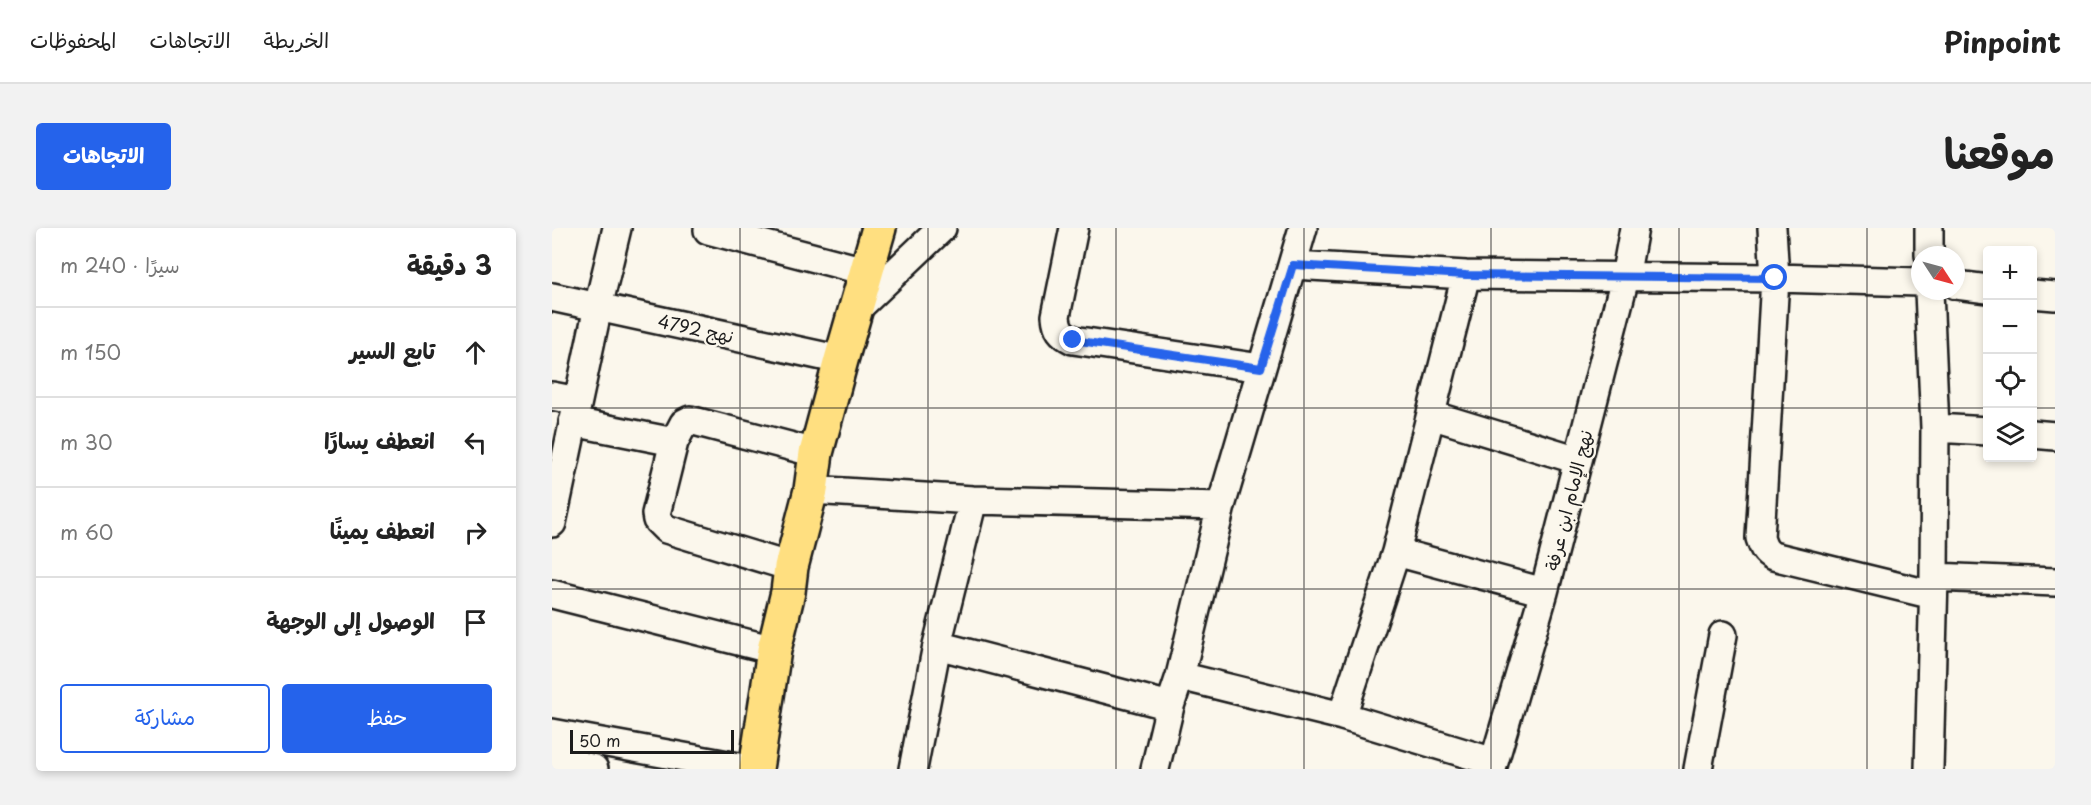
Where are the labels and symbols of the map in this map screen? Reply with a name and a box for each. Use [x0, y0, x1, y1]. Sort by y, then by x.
north arrow [1911, 246, 1965, 300]
route start [1761, 264, 1787, 290]
street label: نهج 4792 [656, 307, 736, 349]
route end [1059, 326, 1085, 352]
street label: نهج الإمام ابن عرفة [1537, 427, 1600, 574]
scale bar [570, 727, 734, 754]

